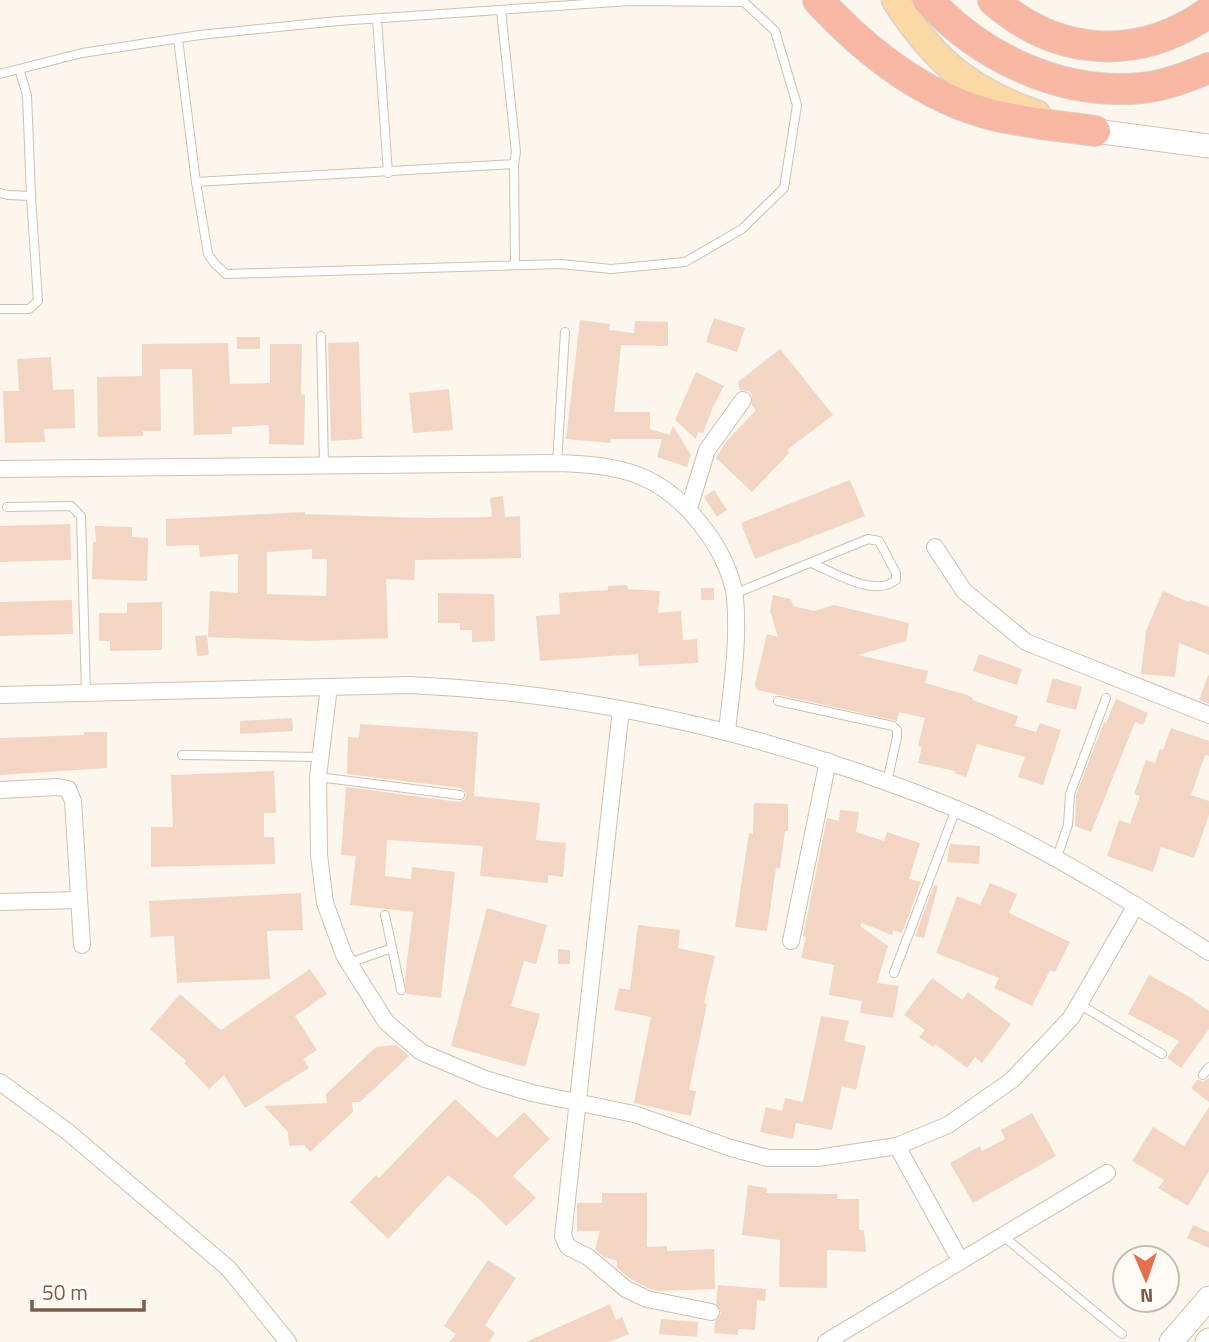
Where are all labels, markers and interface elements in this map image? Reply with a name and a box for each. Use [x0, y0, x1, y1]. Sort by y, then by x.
north arrow [1111, 1244, 1181, 1314]
scale bar [32, 1268, 144, 1312]
text: 50 m [42, 1276, 88, 1308]
text: N [1140, 1282, 1154, 1311]

